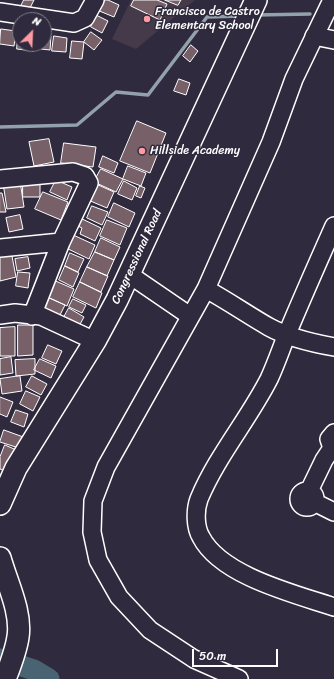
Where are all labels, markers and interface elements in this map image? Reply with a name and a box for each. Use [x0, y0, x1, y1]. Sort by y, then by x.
place label: Francisco de Castro Elementary School [155, 5, 260, 33]
text: N [29, 11, 44, 32]
north arrow [12, 12, 52, 52]
marker: Francisco de Castro Elementary School [142, 14, 152, 24]
place label: Hillside Academy [150, 144, 240, 158]
marker: Hillside Academy [137, 146, 147, 156]
street label: Congressional Road [109, 208, 165, 306]
scale bar [194, 641, 280, 667]
text: 50 m [199, 645, 226, 667]

